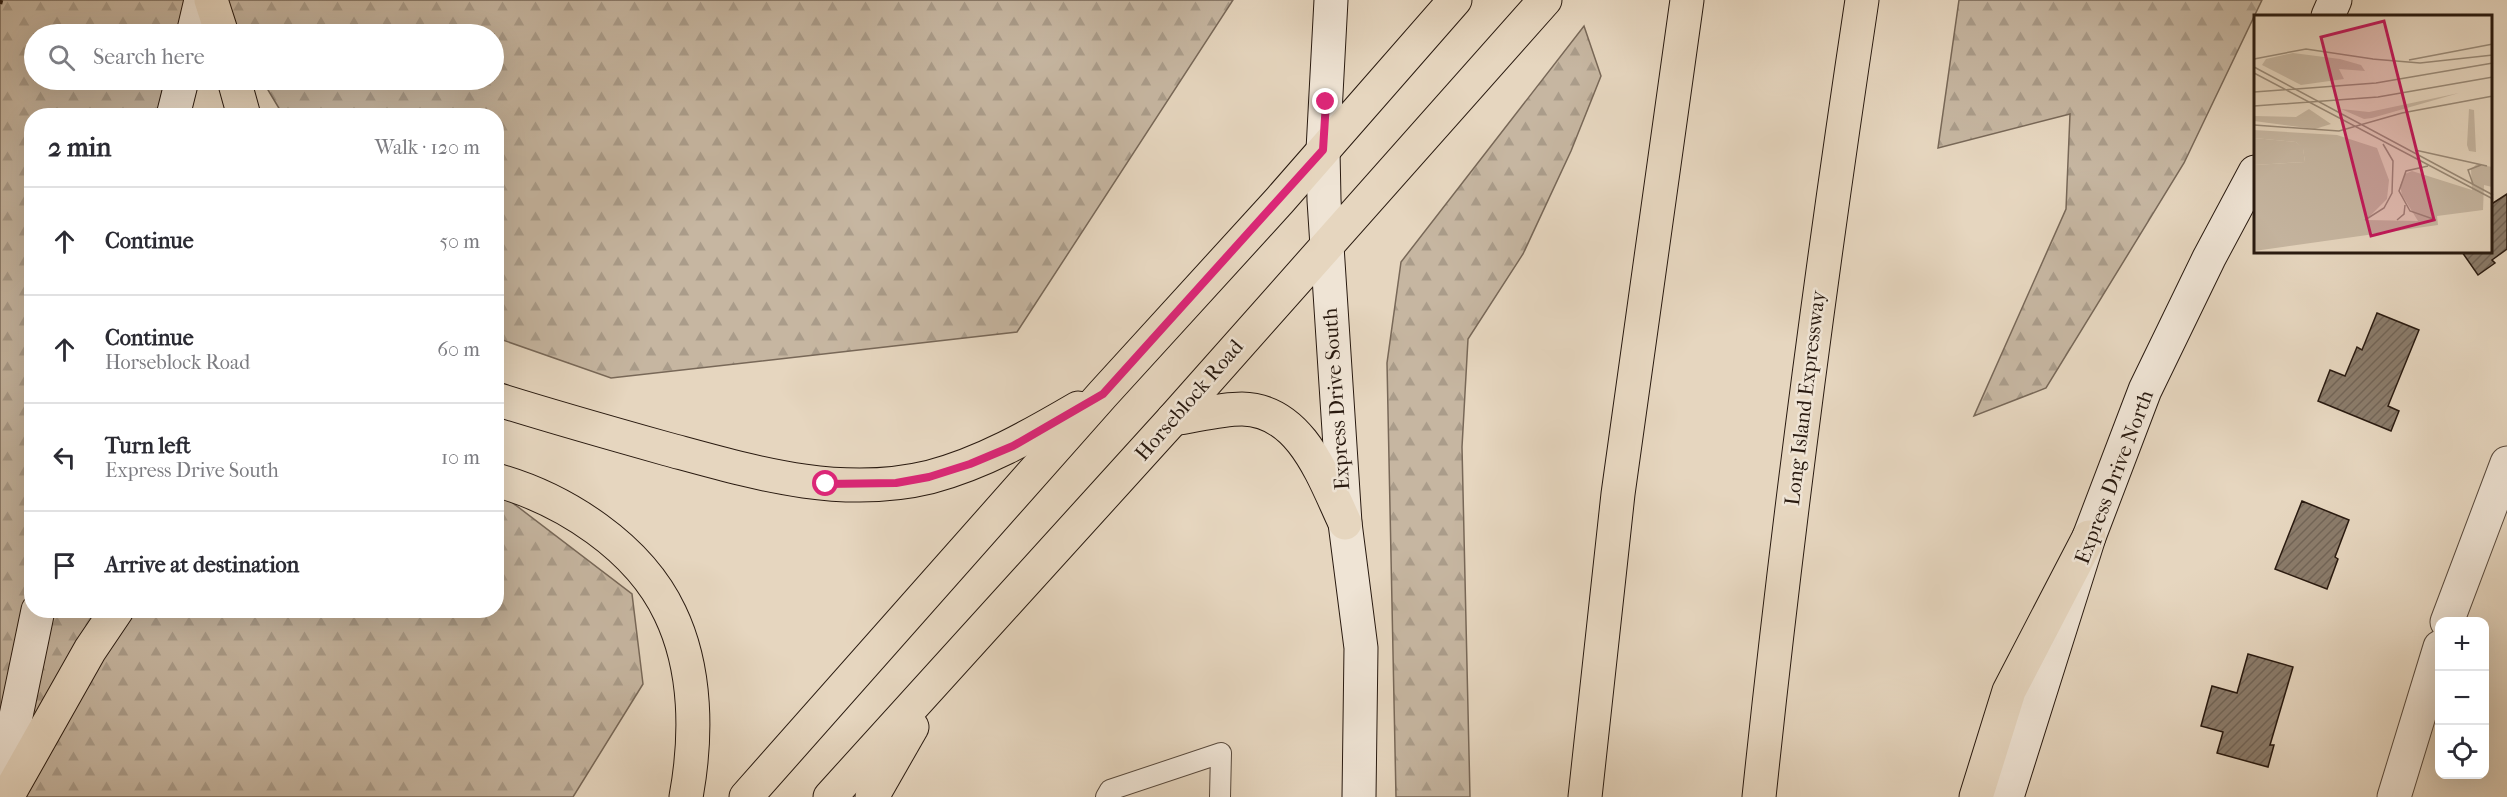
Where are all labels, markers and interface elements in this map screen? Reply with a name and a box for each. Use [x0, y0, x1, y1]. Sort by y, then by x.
inset map [2254, 15, 2492, 254]
search box [24, 24, 504, 90]
icon: search [45, 41, 78, 74]
text: Search here [93, 44, 205, 70]
route end [1312, 88, 1338, 114]
text: 2 min [48, 132, 111, 163]
text: Walk · 120 m [375, 136, 480, 159]
icon: ahead [48, 225, 81, 258]
text: Continue [105, 228, 194, 254]
text: 50 m [439, 230, 480, 253]
street label: Long Island Expressway [1780, 288, 1830, 507]
street label: Express Drive South [1318, 307, 1354, 491]
text: Continue [105, 325, 194, 351]
icon: ahead [48, 333, 81, 366]
street label: Horseblock Road [1130, 334, 1248, 465]
text: 60 m [437, 338, 480, 361]
text: Horseblock Road [105, 351, 250, 374]
street label: Express Drive North [2070, 386, 2158, 567]
text: Turn left [105, 433, 191, 459]
icon: left [48, 441, 81, 474]
text: 10 m [441, 446, 480, 469]
text: Express Drive South [105, 459, 279, 482]
route start [812, 470, 838, 496]
icon: arrive [48, 549, 81, 582]
text: Arrive at destination [105, 552, 299, 578]
map controls [2435, 617, 2489, 779]
button: + [2435, 617, 2489, 671]
button: − [2435, 671, 2489, 725]
button: locate [2435, 725, 2489, 779]

